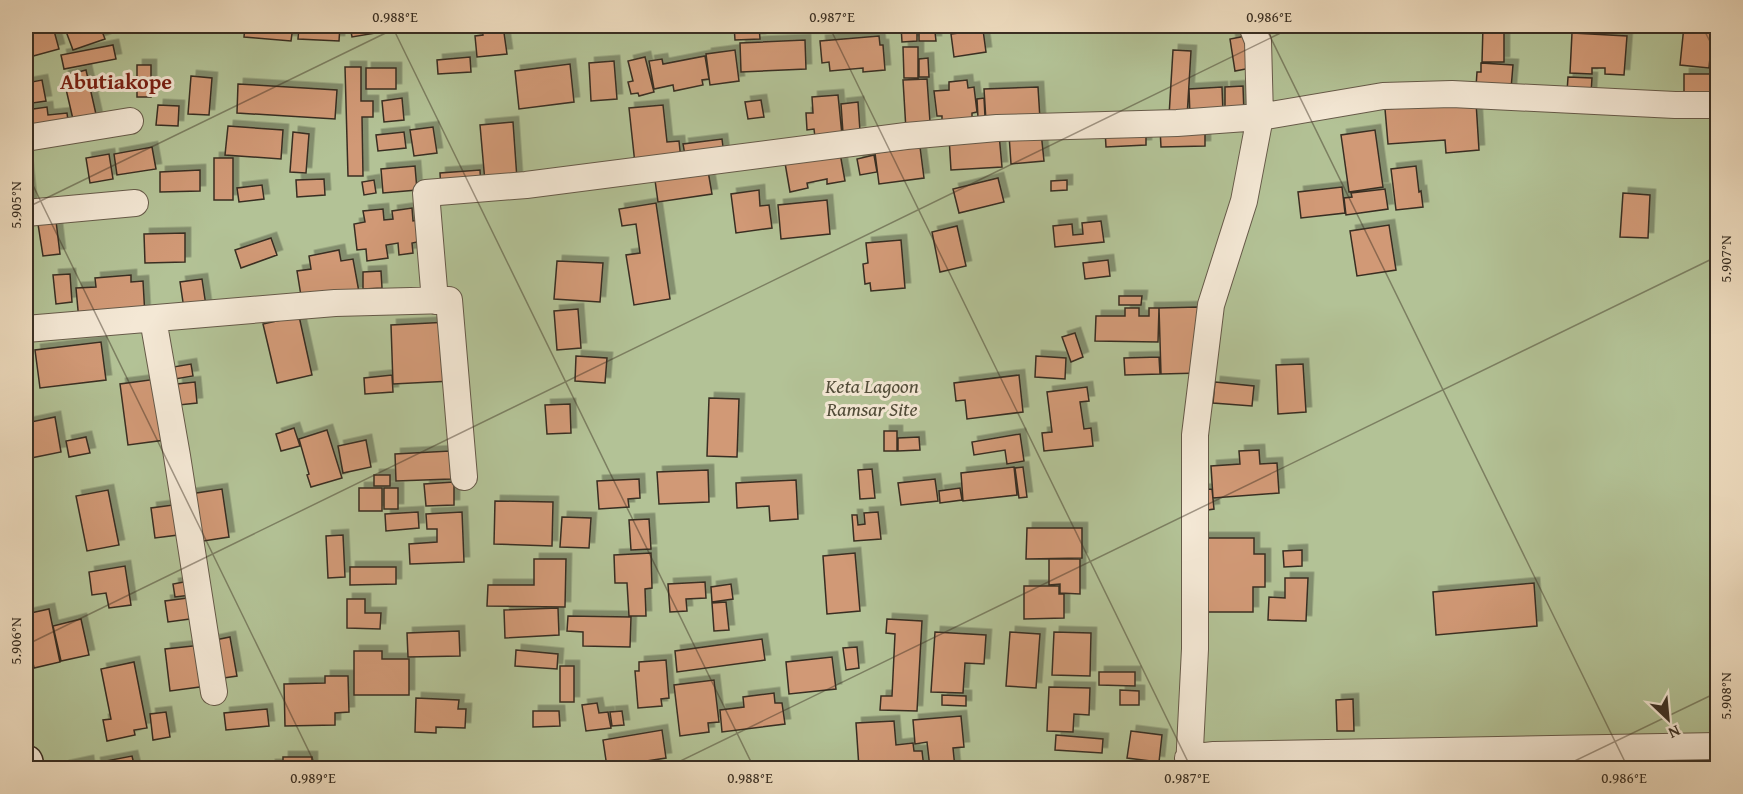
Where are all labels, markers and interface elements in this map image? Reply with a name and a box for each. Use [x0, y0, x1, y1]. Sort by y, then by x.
text: 0.988°E [372, 6, 418, 27]
text: 0.987°E [809, 6, 855, 27]
text: 0.986°E [1246, 6, 1292, 27]
district label: Abutiakope [60, 65, 172, 97]
text: 5.905°N [5, 181, 26, 229]
text: 5.907°N [1715, 235, 1736, 283]
park label: Keta Lagoon Ramsar Site [824, 371, 919, 423]
text: 5.906°N [5, 617, 26, 665]
text: 5.908°N [1715, 672, 1736, 720]
north arrow [1638, 689, 1698, 749]
text: N [1664, 719, 1685, 746]
text: 0.989°E [290, 767, 336, 788]
text: 0.988°E [727, 767, 773, 788]
text: 0.987°E [1164, 767, 1210, 788]
text: 0.986°E [1601, 767, 1647, 788]

